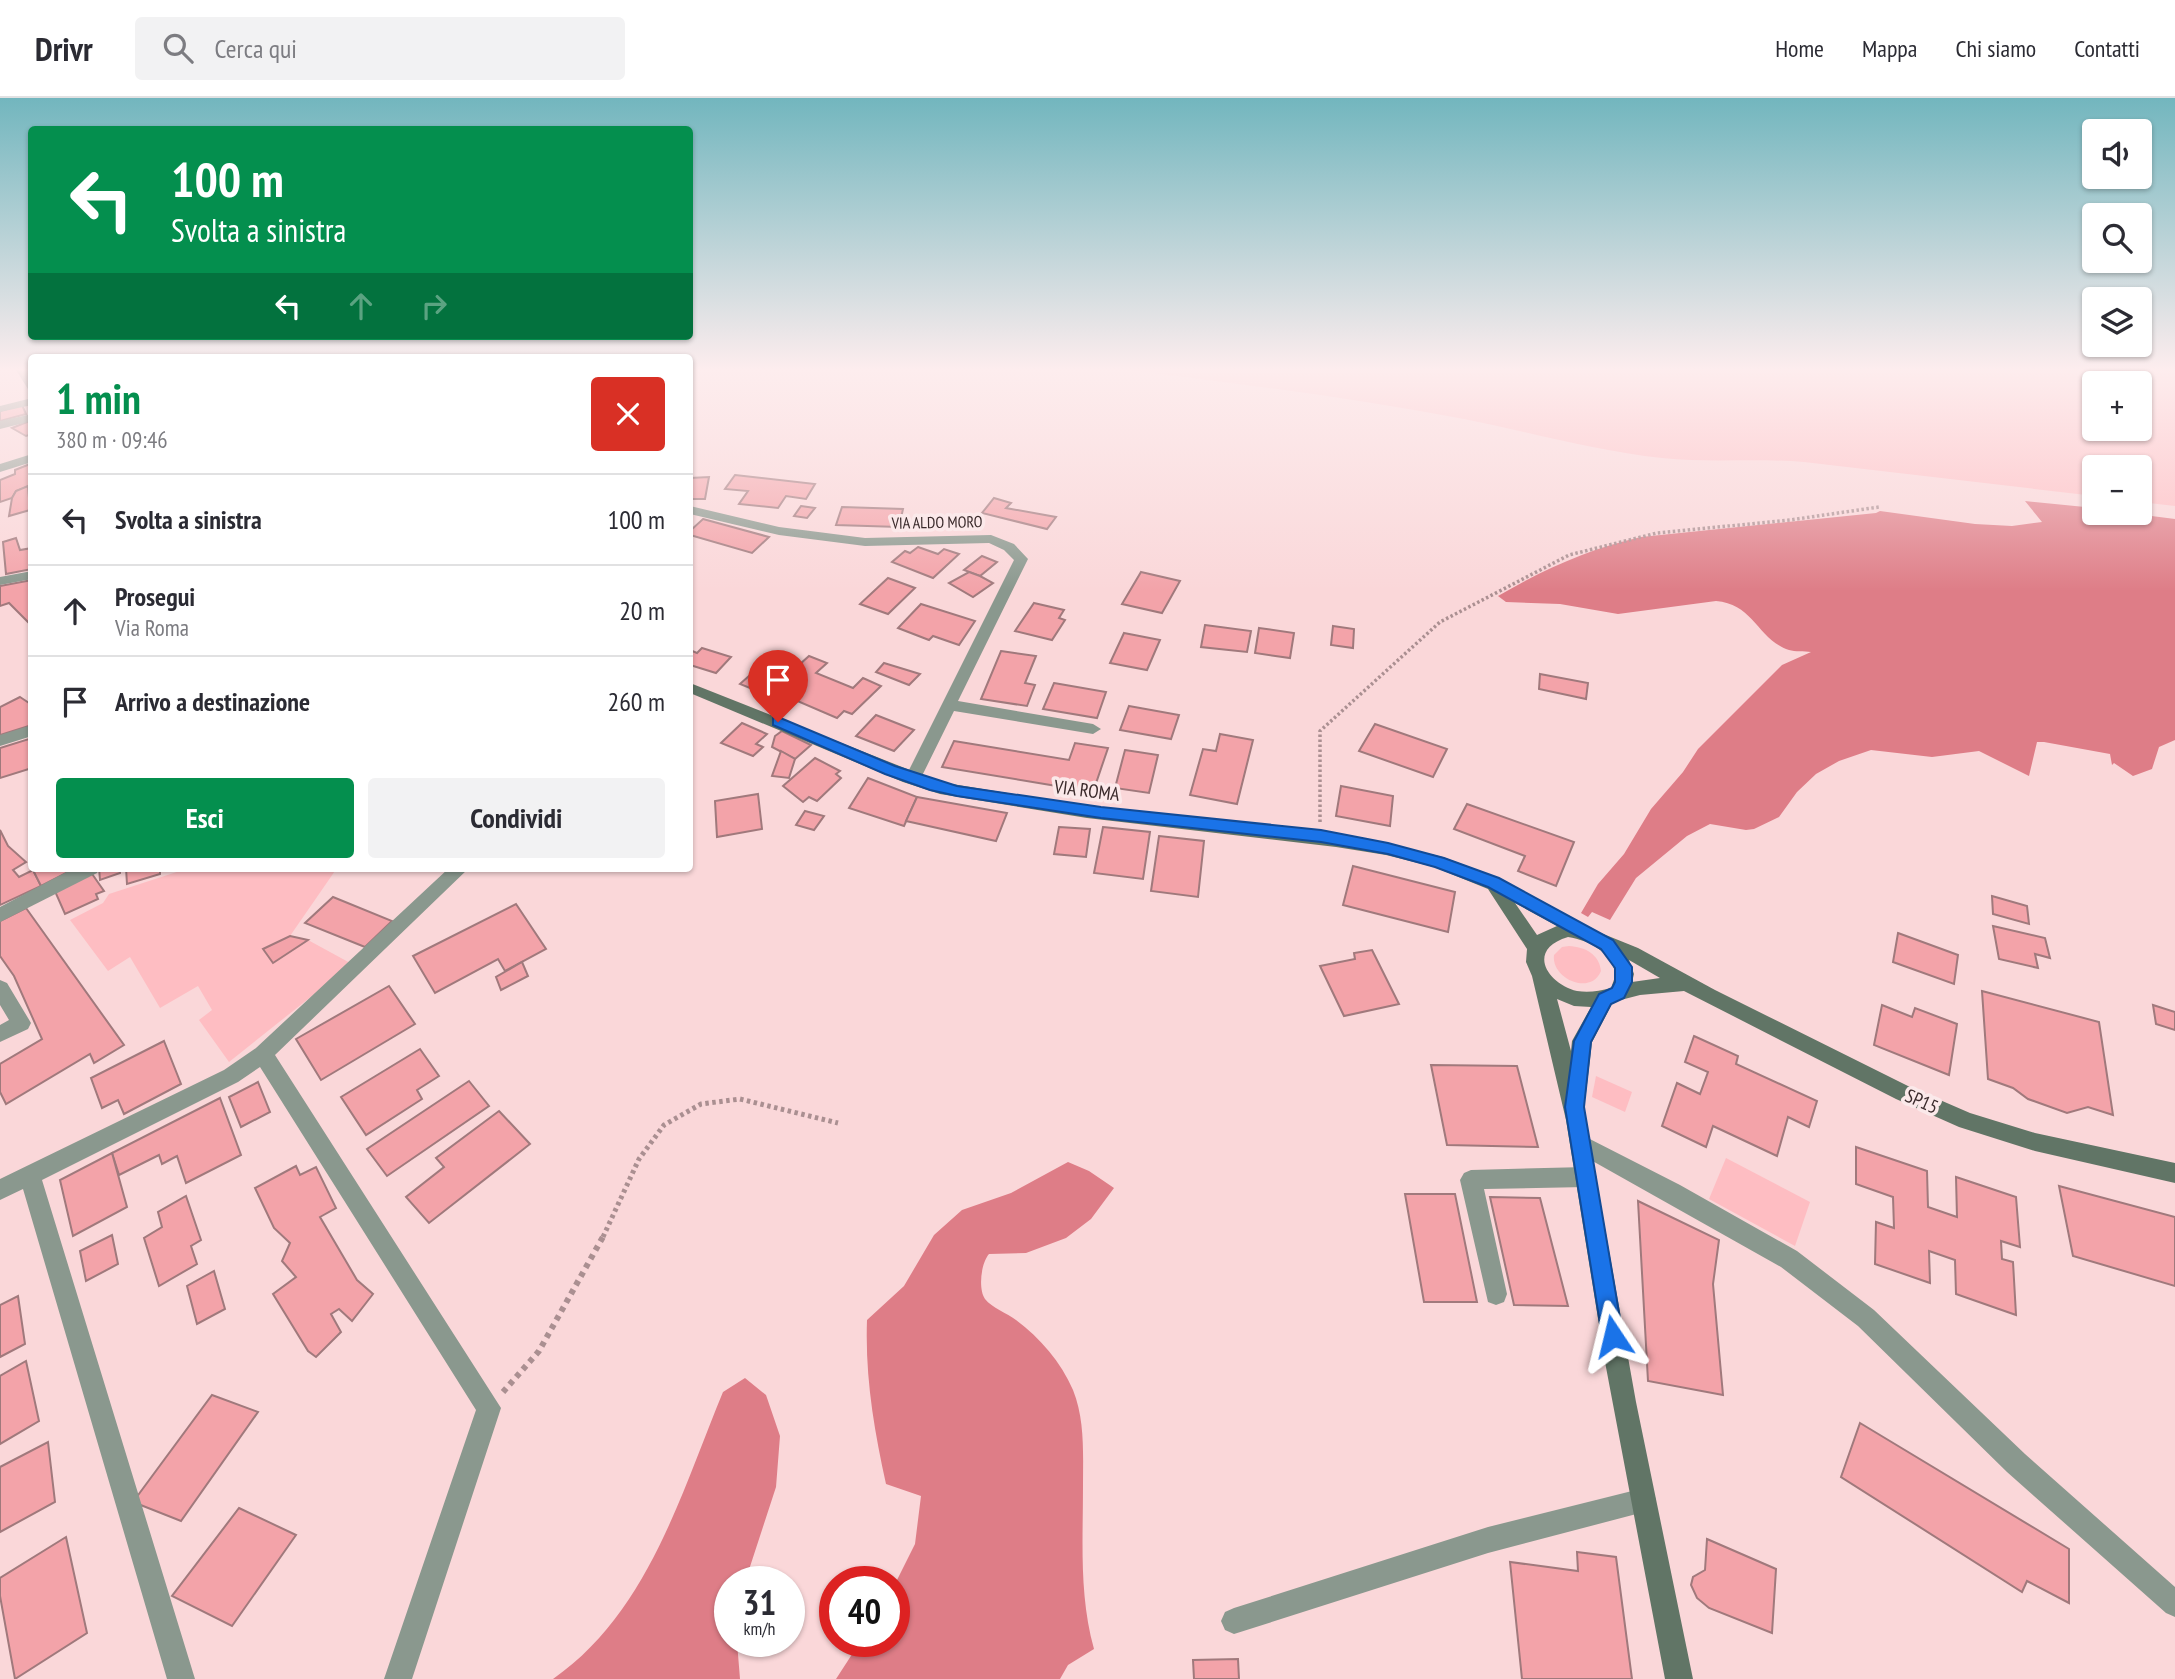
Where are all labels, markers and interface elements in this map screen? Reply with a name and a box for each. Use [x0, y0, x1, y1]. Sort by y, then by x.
search box [135, 17, 625, 80]
text: Drivr [35, 27, 93, 70]
icon: search [159, 29, 197, 67]
text: Cerca qui [215, 32, 297, 65]
text: Home [1775, 33, 1824, 64]
text: Mappa [1862, 33, 1917, 64]
text: Chi siamo [1955, 33, 2036, 64]
text: Contatti [2074, 33, 2140, 64]
map controls [2082, 119, 2152, 525]
button: sound [2082, 119, 2152, 189]
text: 100 m [171, 147, 284, 211]
icon: left [56, 154, 147, 245]
button: search [2082, 203, 2152, 273]
text: Svolta a sinistra [171, 209, 346, 251]
icon: left [269, 287, 307, 325]
icon: ahead [342, 287, 380, 325]
icon: right [415, 287, 453, 325]
button: layers [2082, 287, 2152, 357]
text: 1 min [56, 371, 141, 426]
button: + [2082, 371, 2152, 441]
button: close [591, 377, 665, 451]
text: 380 m · 09:46 [56, 425, 168, 454]
button: − [2082, 455, 2152, 525]
icon: left [56, 501, 94, 539]
text: Svolta a sinistra [115, 503, 262, 536]
text: 100 m [607, 503, 665, 536]
street label: VIA ALDO MORO [890, 511, 983, 533]
text: Prosegui [115, 580, 195, 613]
icon: ahead [56, 592, 94, 630]
text: 20 m [619, 594, 665, 627]
text: Via Roma [115, 613, 189, 642]
pin [748, 650, 808, 722]
icon: arrive [759, 661, 797, 699]
icon: arrive [56, 683, 94, 721]
text: Arrivo a destinazione [115, 685, 310, 718]
text: 260 m [607, 685, 665, 718]
street label: VIA ROMA [1052, 774, 1121, 806]
button: Esci [56, 778, 354, 858]
button: Condividi [368, 778, 665, 858]
street label: SP15 [1902, 1083, 1942, 1119]
position arrow [1576, 1299, 1650, 1373]
speed limit sign: 40 [819, 1566, 910, 1657]
text: 31 [743, 1579, 776, 1625]
text: km/h [744, 1617, 775, 1640]

